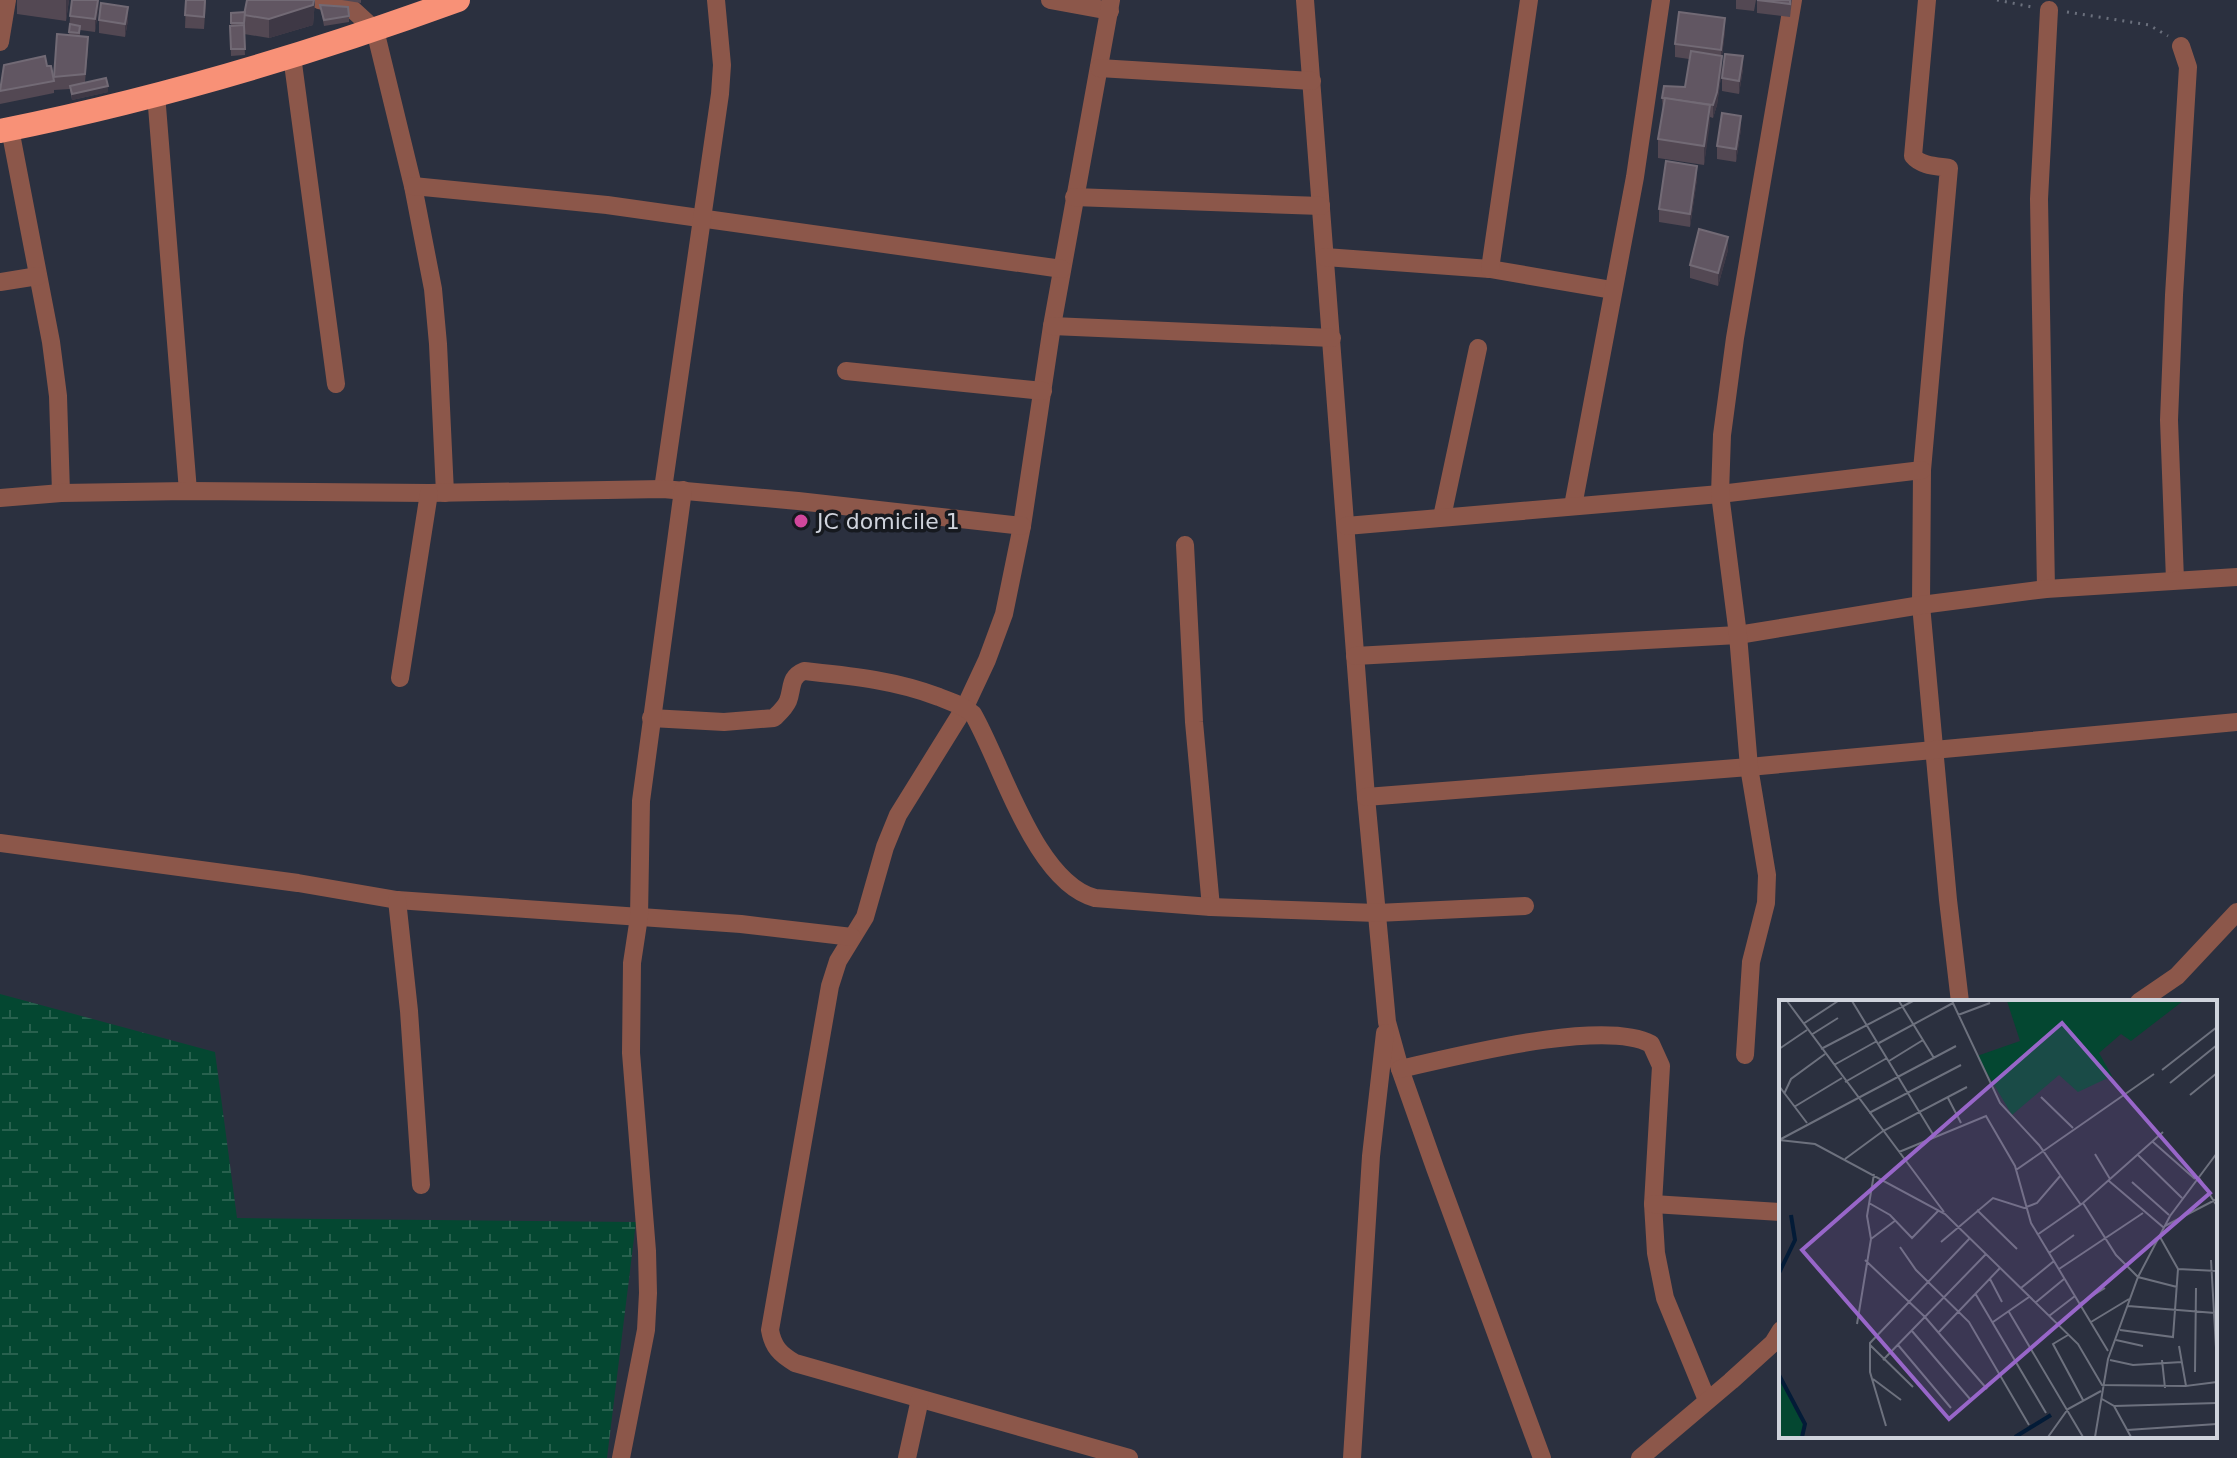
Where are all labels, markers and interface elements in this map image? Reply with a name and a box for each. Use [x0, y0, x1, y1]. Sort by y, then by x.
place label: JC domicile 1 [815, 509, 960, 534]
marker: JC domicile 1 [792, 512, 810, 530]
inset map [1779, 1000, 2217, 1438]

